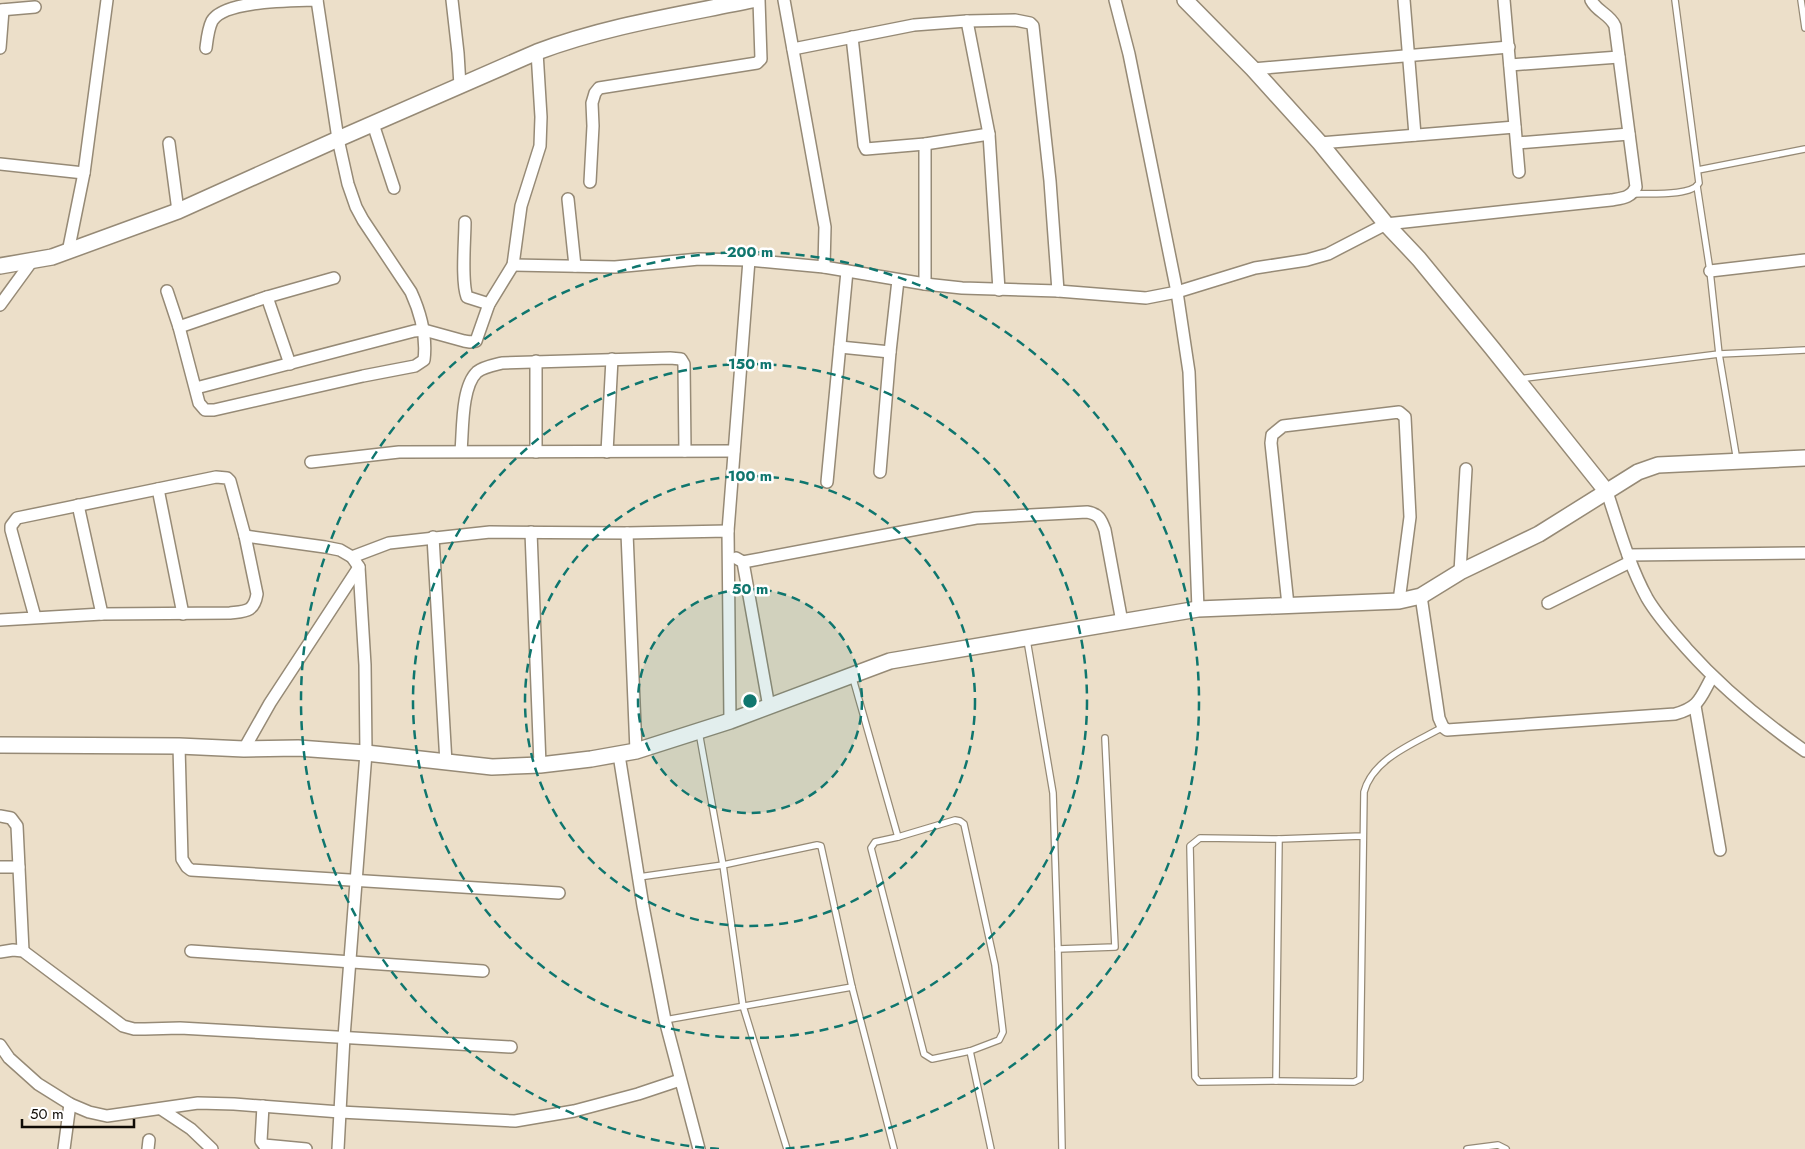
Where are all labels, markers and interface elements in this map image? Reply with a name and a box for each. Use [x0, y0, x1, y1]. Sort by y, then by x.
text: 200 m [727, 241, 773, 263]
text: 150 m [728, 353, 772, 375]
text: 100 m [728, 465, 772, 487]
text: 50 m [732, 578, 768, 600]
centre of rings [741, 692, 759, 710]
scale bar [22, 1096, 135, 1128]
text: 50 m [30, 1103, 64, 1125]

